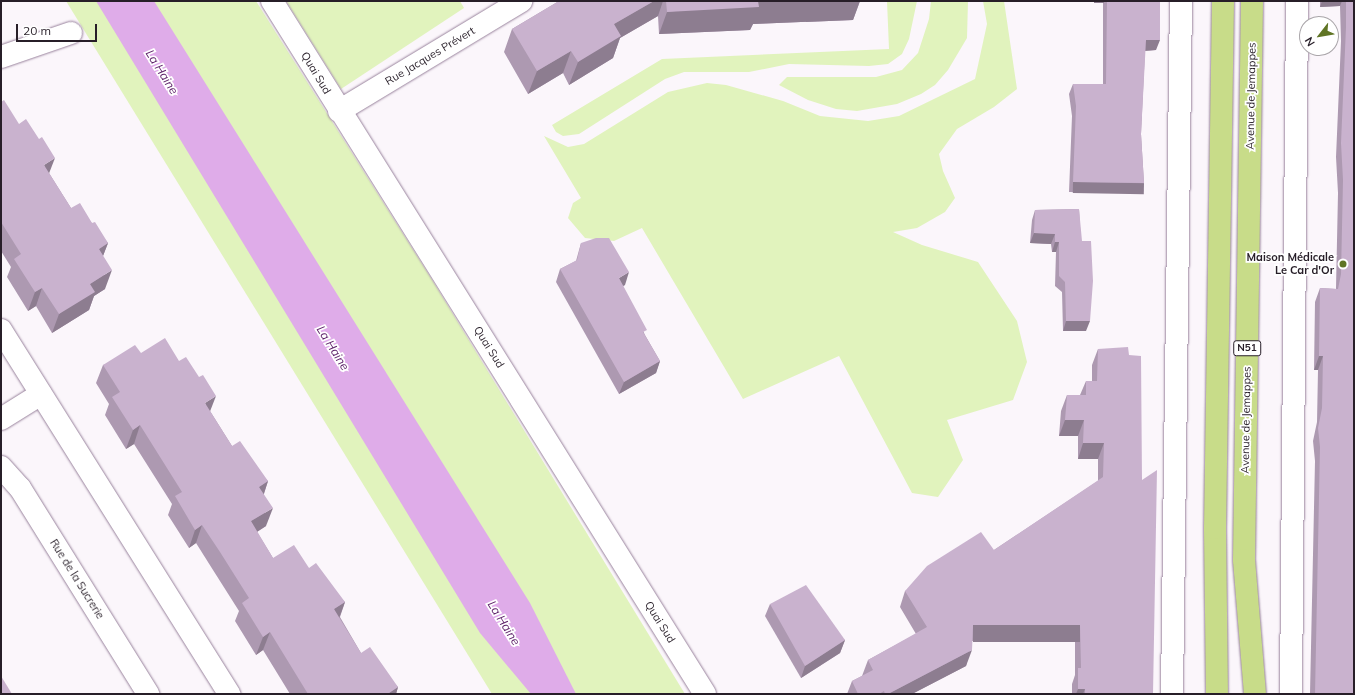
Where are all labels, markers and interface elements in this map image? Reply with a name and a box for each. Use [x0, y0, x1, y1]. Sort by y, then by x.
scale bar [18, 16, 99, 42]
north arrow [1299, 16, 1339, 56]
text: 20 m [23, 23, 51, 38]
street label: Rue Jacques Prévert [383, 24, 477, 88]
text: N [1301, 34, 1318, 49]
street label: Avenue de Jemappes [1243, 42, 1259, 150]
water label: La Haine [143, 47, 181, 97]
street label: Quai Sud [298, 50, 334, 96]
place label: Maison Médicale Le Car d'Or [1247, 251, 1334, 277]
marker: Maison Médicale Le Car d'Or [1337, 258, 1349, 270]
water label: La Haine [314, 323, 352, 373]
street label: Quai Sud [471, 324, 507, 370]
road number: N51 [1233, 340, 1261, 356]
street label: Avenue de Jemappes [1238, 366, 1254, 474]
street label: Rue de la Sucrerie [47, 537, 107, 621]
water label: La Haine [485, 598, 523, 648]
street label: Quai Sud [642, 599, 678, 645]

